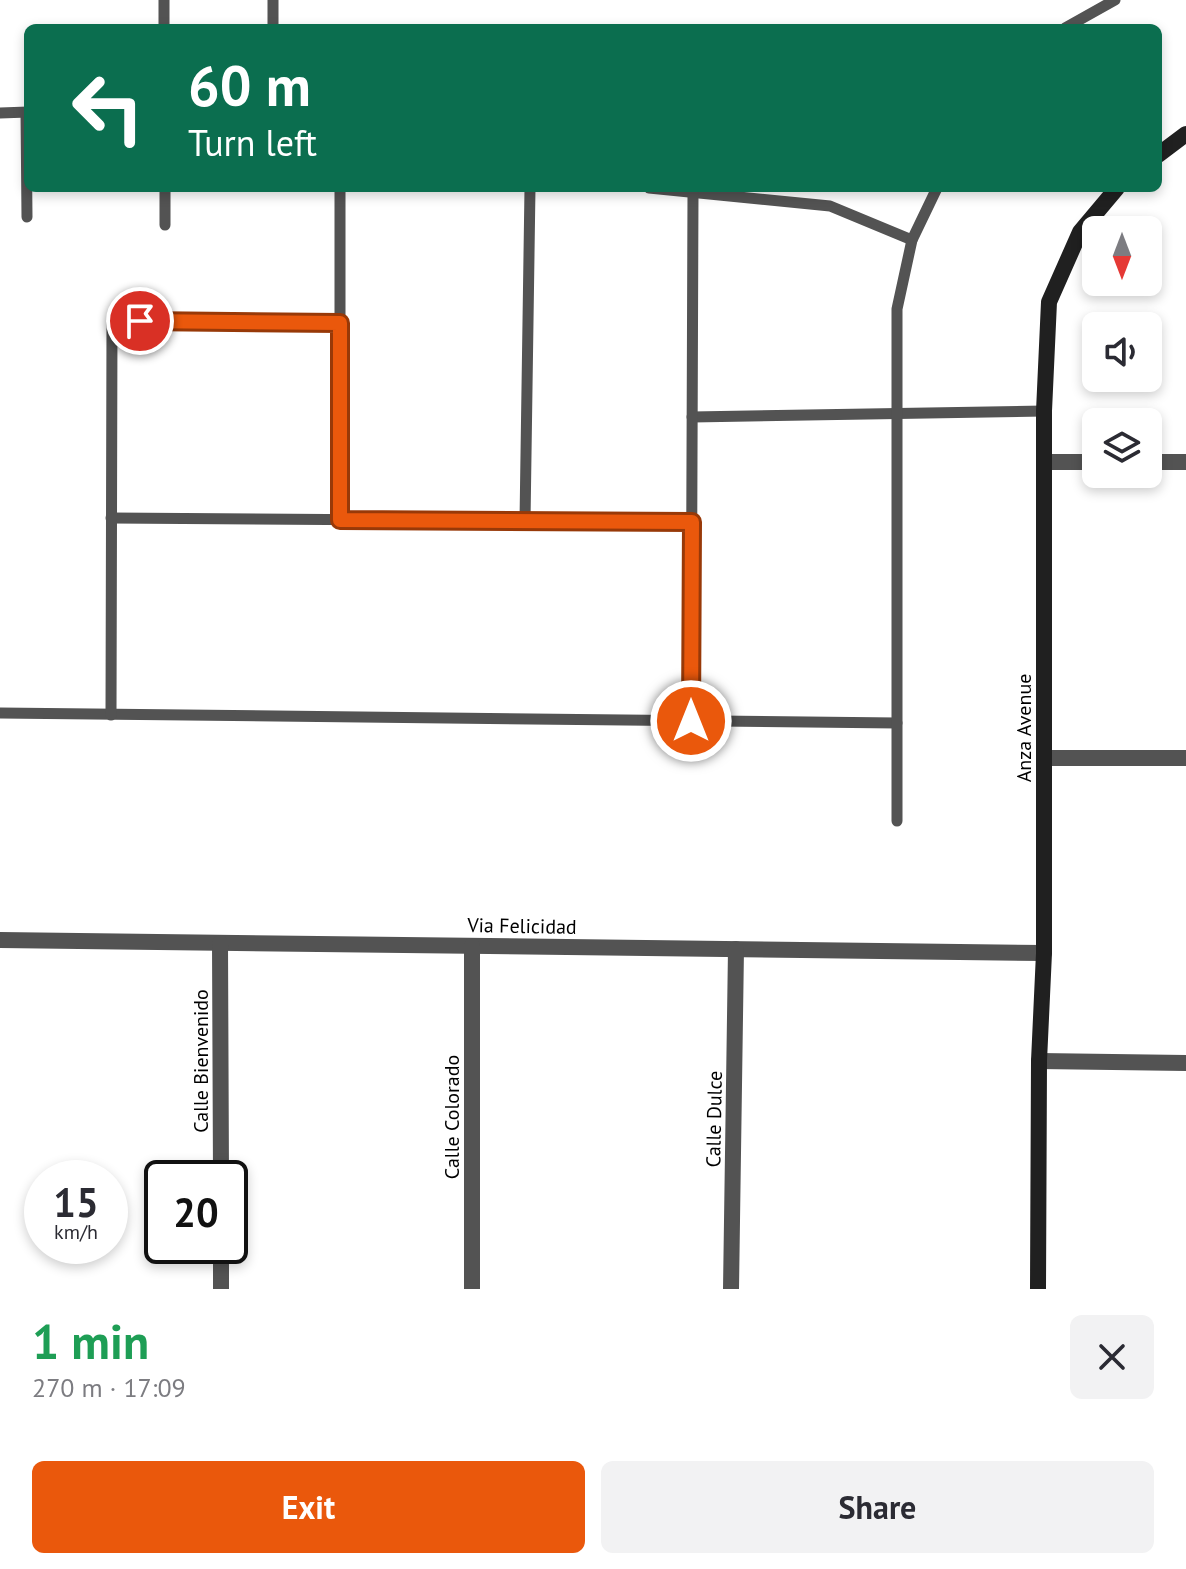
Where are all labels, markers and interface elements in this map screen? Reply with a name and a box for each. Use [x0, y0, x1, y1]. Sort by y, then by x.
text: 60 m [188, 49, 311, 121]
icon: left [56, 56, 160, 160]
text: Turn left [188, 119, 317, 166]
north arrow [1082, 216, 1162, 296]
map controls [1082, 216, 1162, 488]
pin [106, 287, 174, 355]
icon: arrive [118, 299, 162, 343]
button: sound [1082, 312, 1162, 392]
button: layers [1082, 408, 1162, 488]
street label: Anza Avenue [1011, 674, 1037, 782]
position arrow [649, 679, 733, 763]
street label: Via Felicidad [466, 912, 577, 940]
street label: Calle Bienvenido [188, 989, 214, 1133]
street label: Calle Colorado [439, 1055, 465, 1179]
street label: Calle Dulce [700, 1070, 728, 1168]
speed limit sign: 20 [144, 1160, 248, 1264]
text: 15 [53, 1176, 99, 1228]
text: km/h [54, 1219, 98, 1245]
text: 1 min [32, 1310, 149, 1372]
button: close [1070, 1315, 1154, 1399]
text: 270 m · 17:09 [32, 1371, 186, 1404]
button: Exit [32, 1461, 585, 1553]
button: Share [601, 1461, 1154, 1553]

